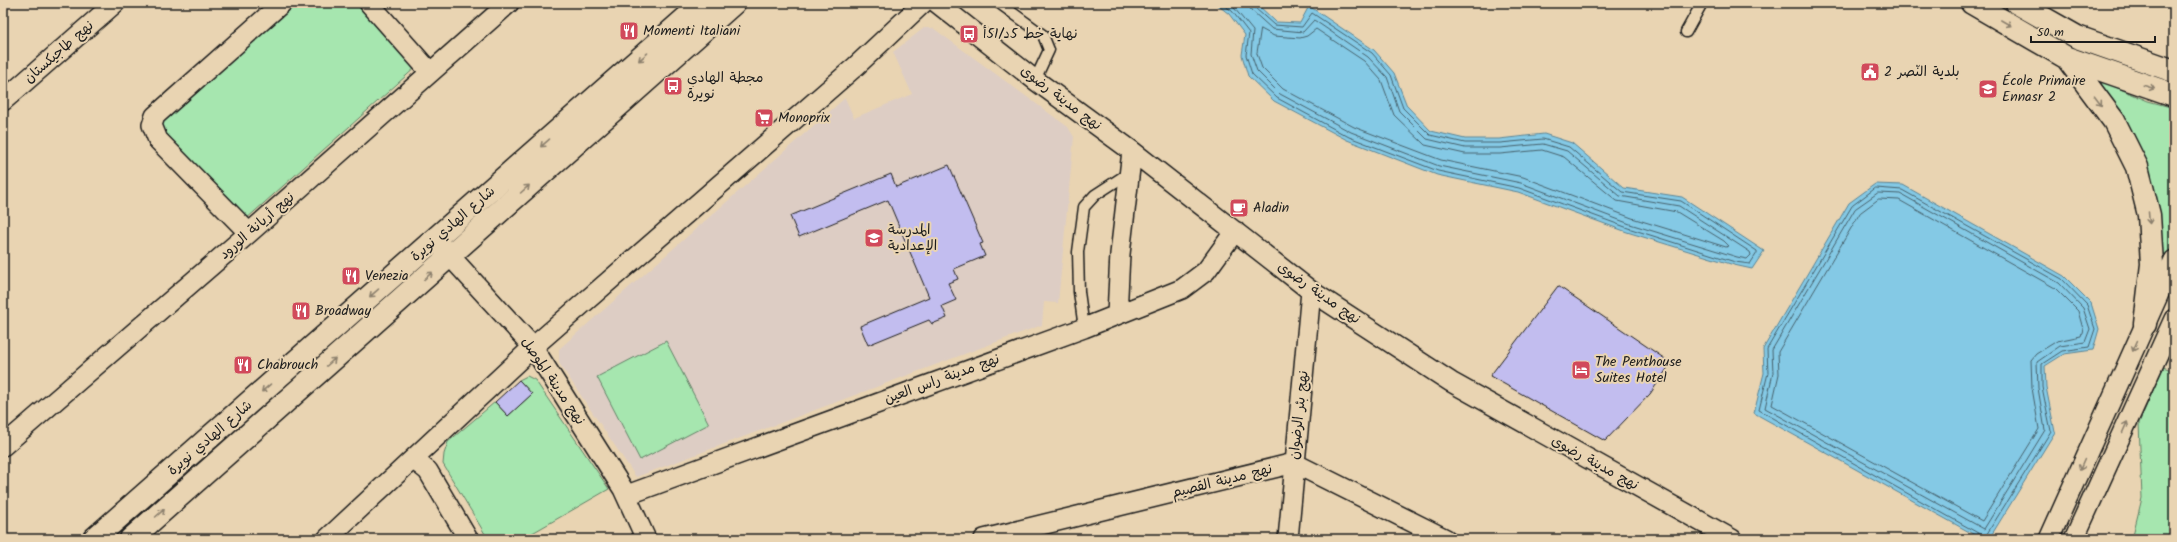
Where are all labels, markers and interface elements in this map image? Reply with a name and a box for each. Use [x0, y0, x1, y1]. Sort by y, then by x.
street label: نهج طاجيكستان [19, 15, 99, 89]
scale bar [2031, 18, 2155, 44]
one-way arrow [2000, 19, 2012, 27]
restaurant icon: Momenti Italiani [618, 20, 640, 42]
place label: Momenti Italiani [643, 20, 741, 42]
bus stop icon: نهاية خط 5د/51أ [958, 23, 980, 45]
place label: نهاية خط 5د/51أ [983, 23, 1077, 45]
text: 50 m [2037, 23, 2064, 42]
one-way arrow [637, 52, 648, 61]
street label: نهج مدينة رضوى [1016, 60, 1106, 136]
public building icon: بلدية النّصر 2 [1859, 61, 1881, 83]
place label: بلدية النّصر 2 [1884, 61, 1960, 83]
place label: مجطة الهادي نويرة [687, 67, 763, 105]
place label: École Primaire Ennasr 2 [2002, 70, 2086, 108]
bus stop icon: مجطة الهادي نويرة [662, 75, 684, 97]
school or university icon: École Primaire Ennasr 2 [1977, 78, 1999, 100]
one-way arrow [2143, 84, 2155, 92]
one-way arrow [2094, 95, 2103, 106]
supermarket icon: Monoprix [753, 107, 775, 129]
place label: Monoprix [778, 107, 831, 129]
one-way arrow [540, 138, 550, 147]
street label: شارع الهادي نويرة [406, 181, 500, 267]
one-way arrow [520, 185, 531, 194]
street label: نهج أريانة الورود [214, 187, 300, 265]
cafe icon: Aladin [1228, 197, 1250, 219]
place label: Aladin [1253, 197, 1289, 219]
one-way arrow [2145, 211, 2153, 224]
place label: المدرسة الإعدادية [888, 219, 937, 257]
school or university icon: المدرسة الإعدادية [863, 227, 885, 249]
street label: نهج مدينة رضوى [1273, 256, 1365, 330]
restaurant icon: Venezia [340, 265, 362, 287]
place label: Venezia [365, 265, 409, 287]
one-way arrow [423, 271, 433, 280]
one-way arrow [369, 289, 379, 298]
restaurant icon: Broadway [290, 300, 312, 322]
place label: Broadway [315, 300, 371, 322]
street label: نهج مدينة الموصل [515, 332, 591, 430]
one-way arrow [2131, 340, 2138, 352]
street label: نهج مدينة راس العين [881, 348, 1003, 410]
place label: The Penthouse Suites Hotel [1595, 351, 1682, 389]
restaurant icon: Chabrouch [232, 354, 254, 376]
place label: Chabrouch [257, 354, 318, 376]
one-way arrow [326, 357, 336, 367]
hotel icon: The Penthouse Suites Hotel [1570, 359, 1592, 381]
street label: نهج بئر الرضوان [1283, 369, 1315, 461]
one-way arrow [261, 384, 271, 393]
street label: شارع الهادي نويرة [163, 395, 257, 481]
one-way arrow [2122, 421, 2129, 433]
street label: نهج مدينة رضوى [1547, 430, 1643, 496]
street label: نهج مدينة القصيم [1169, 458, 1275, 504]
one-way arrow [2078, 458, 2085, 470]
one-way arrow [155, 509, 165, 518]

